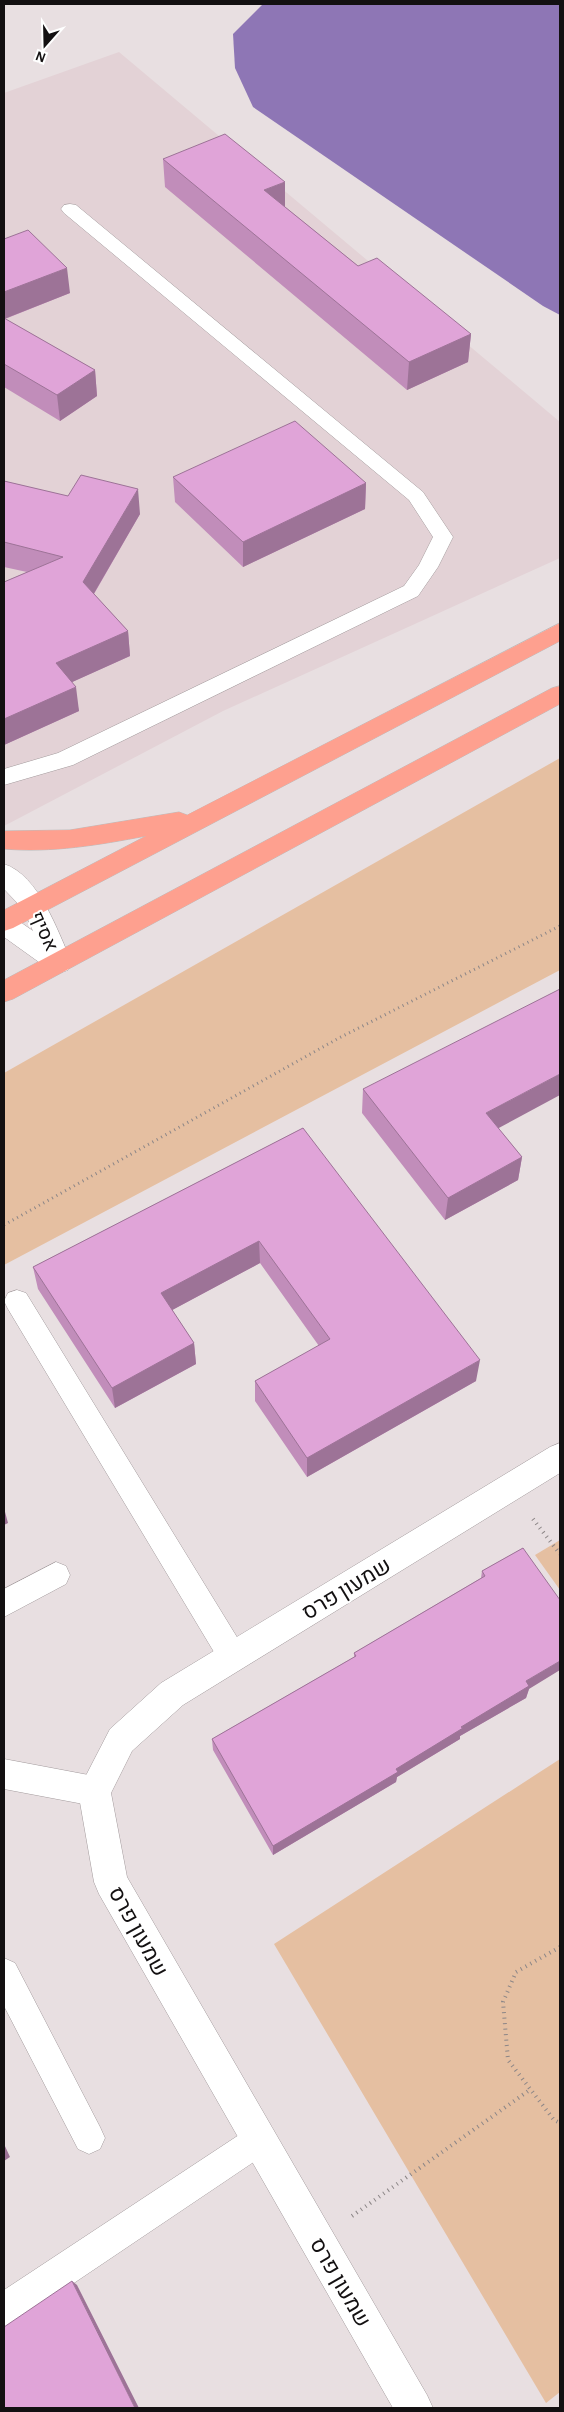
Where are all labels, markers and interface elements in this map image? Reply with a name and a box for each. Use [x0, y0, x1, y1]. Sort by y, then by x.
north arrow [20, 20, 70, 70]
text: N [34, 48, 48, 65]
street label: אסיף [27, 909, 61, 954]
street label: שמעון פרס [298, 1554, 395, 1624]
street label: שמעון פרס [104, 1883, 172, 1980]
street label: שמעון פרס [306, 2234, 374, 2331]

